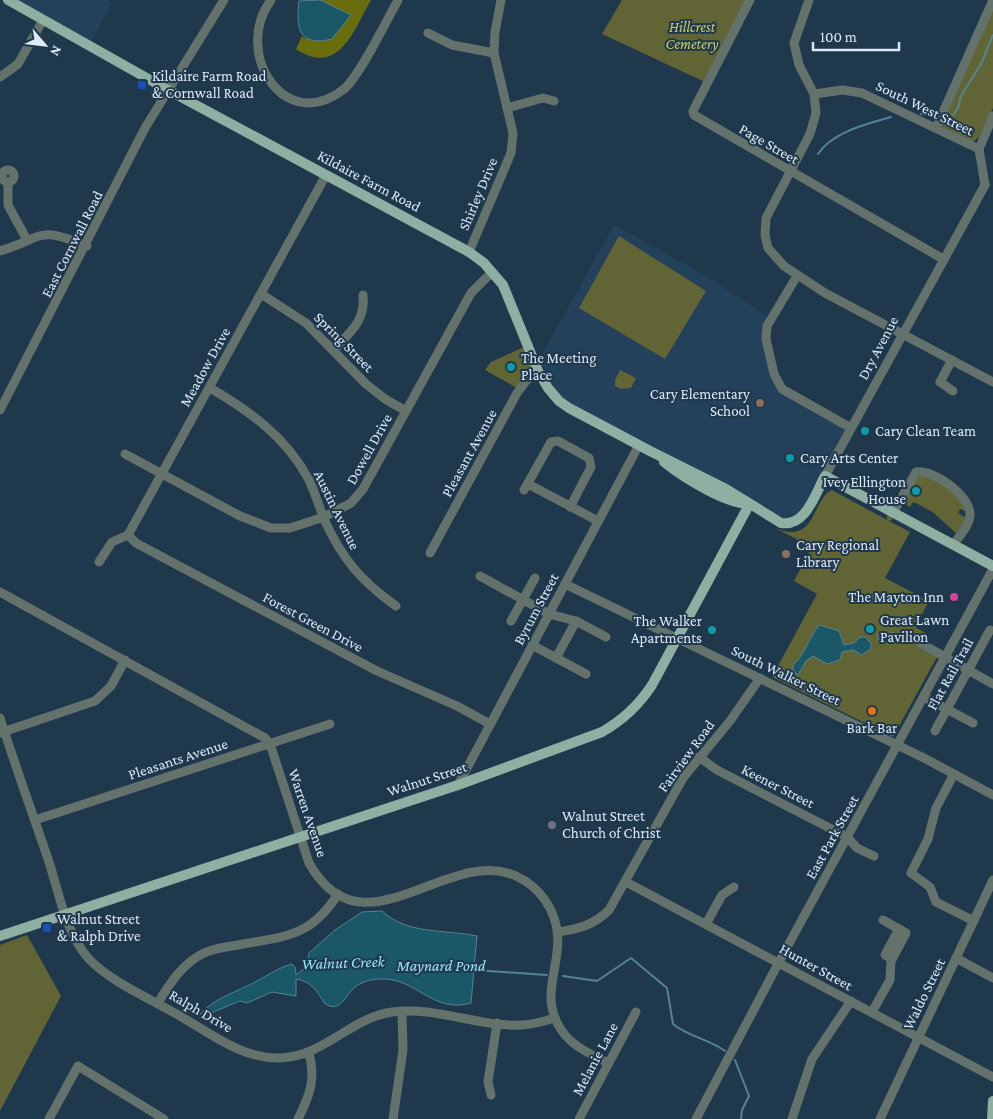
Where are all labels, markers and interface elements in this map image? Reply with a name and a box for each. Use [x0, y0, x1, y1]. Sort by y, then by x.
park label: Hillcrest Cemetery [665, 19, 719, 53]
north arrow [20, 20, 70, 70]
scale bar [813, 20, 899, 52]
text: 100 m [820, 29, 857, 45]
text: N [47, 43, 66, 59]
place label: Kildaire Farm Road & Cornwall Road [152, 68, 266, 101]
street label: South West Street [873, 77, 977, 139]
marker: Kildaire Farm Road & Cornwall Road [136, 79, 148, 91]
street label: Page Street [736, 121, 802, 169]
street label: Kildaire Farm Road [315, 147, 423, 215]
street label: Shirley Drive [456, 155, 502, 233]
street label: East Cornwall Road [38, 188, 106, 300]
street label: Spring Street [310, 309, 378, 376]
street label: Dry Avenue [855, 313, 902, 383]
street label: Meadow Drive [177, 324, 233, 409]
place label: The Meeting Place [521, 350, 596, 383]
marker: The Meeting Place [505, 361, 517, 373]
place label: Cary Elementary School [650, 386, 750, 419]
marker: Cary Elementary School [754, 397, 766, 409]
street label: Pleasant Avenue [438, 406, 500, 500]
street label: Dowell Drive [343, 411, 395, 487]
place label: Cary Clean Team [875, 423, 976, 440]
marker: Cary Clean Team [859, 425, 871, 437]
place label: Cary Arts Center [800, 450, 899, 467]
marker: Cary Arts Center [784, 452, 796, 464]
street label: Austin Avenue [311, 468, 363, 553]
place label: Ivey Ellington House [823, 474, 906, 507]
marker: Ivey Ellington House [910, 485, 922, 497]
place label: Cary Regional Library [796, 537, 879, 571]
marker: Cary Regional Library [780, 548, 792, 560]
street label: Byrum Street [511, 570, 563, 648]
street label: Forest Green Drive [260, 589, 366, 655]
place label: The Mayton Inn [848, 589, 944, 606]
marker: The Mayton Inn [948, 591, 960, 603]
place label: Great Lawn Pavilion [880, 612, 949, 645]
place label: The Walker Apartments [631, 613, 703, 647]
marker: Great Lawn Pavilion [864, 623, 876, 635]
marker: The Walker Apartments [706, 624, 718, 636]
street label: Flat Rail Trail [924, 635, 976, 713]
street label: South Walker Street [729, 642, 844, 709]
marker: Bark Bar [866, 705, 878, 717]
street label: Fairview Road [655, 717, 718, 795]
place label: Bark Bar [847, 720, 898, 736]
street label: Pleasants Avenue [126, 735, 230, 783]
street label: Walnut Street [385, 758, 470, 799]
street label: Keener Street [739, 761, 818, 812]
street label: Warren Avenue [285, 767, 331, 859]
street label: East Park Street [802, 791, 862, 882]
place label: Walnut Street Church of Christ [562, 808, 662, 841]
marker: Walnut Street Church of Christ [546, 819, 558, 831]
place label: Walnut Street & Ralph Drive [57, 911, 141, 945]
marker: Walnut Street & Ralph Drive [41, 922, 53, 934]
street label: Hunter Street [777, 940, 856, 994]
water label: Walnut Creek [301, 953, 386, 972]
street label: Waldo Street [900, 955, 949, 1032]
water label: Maynard Pond [395, 957, 486, 975]
street label: Ralph Drive [166, 986, 236, 1037]
street label: Melanie Lane [569, 1019, 621, 1098]

